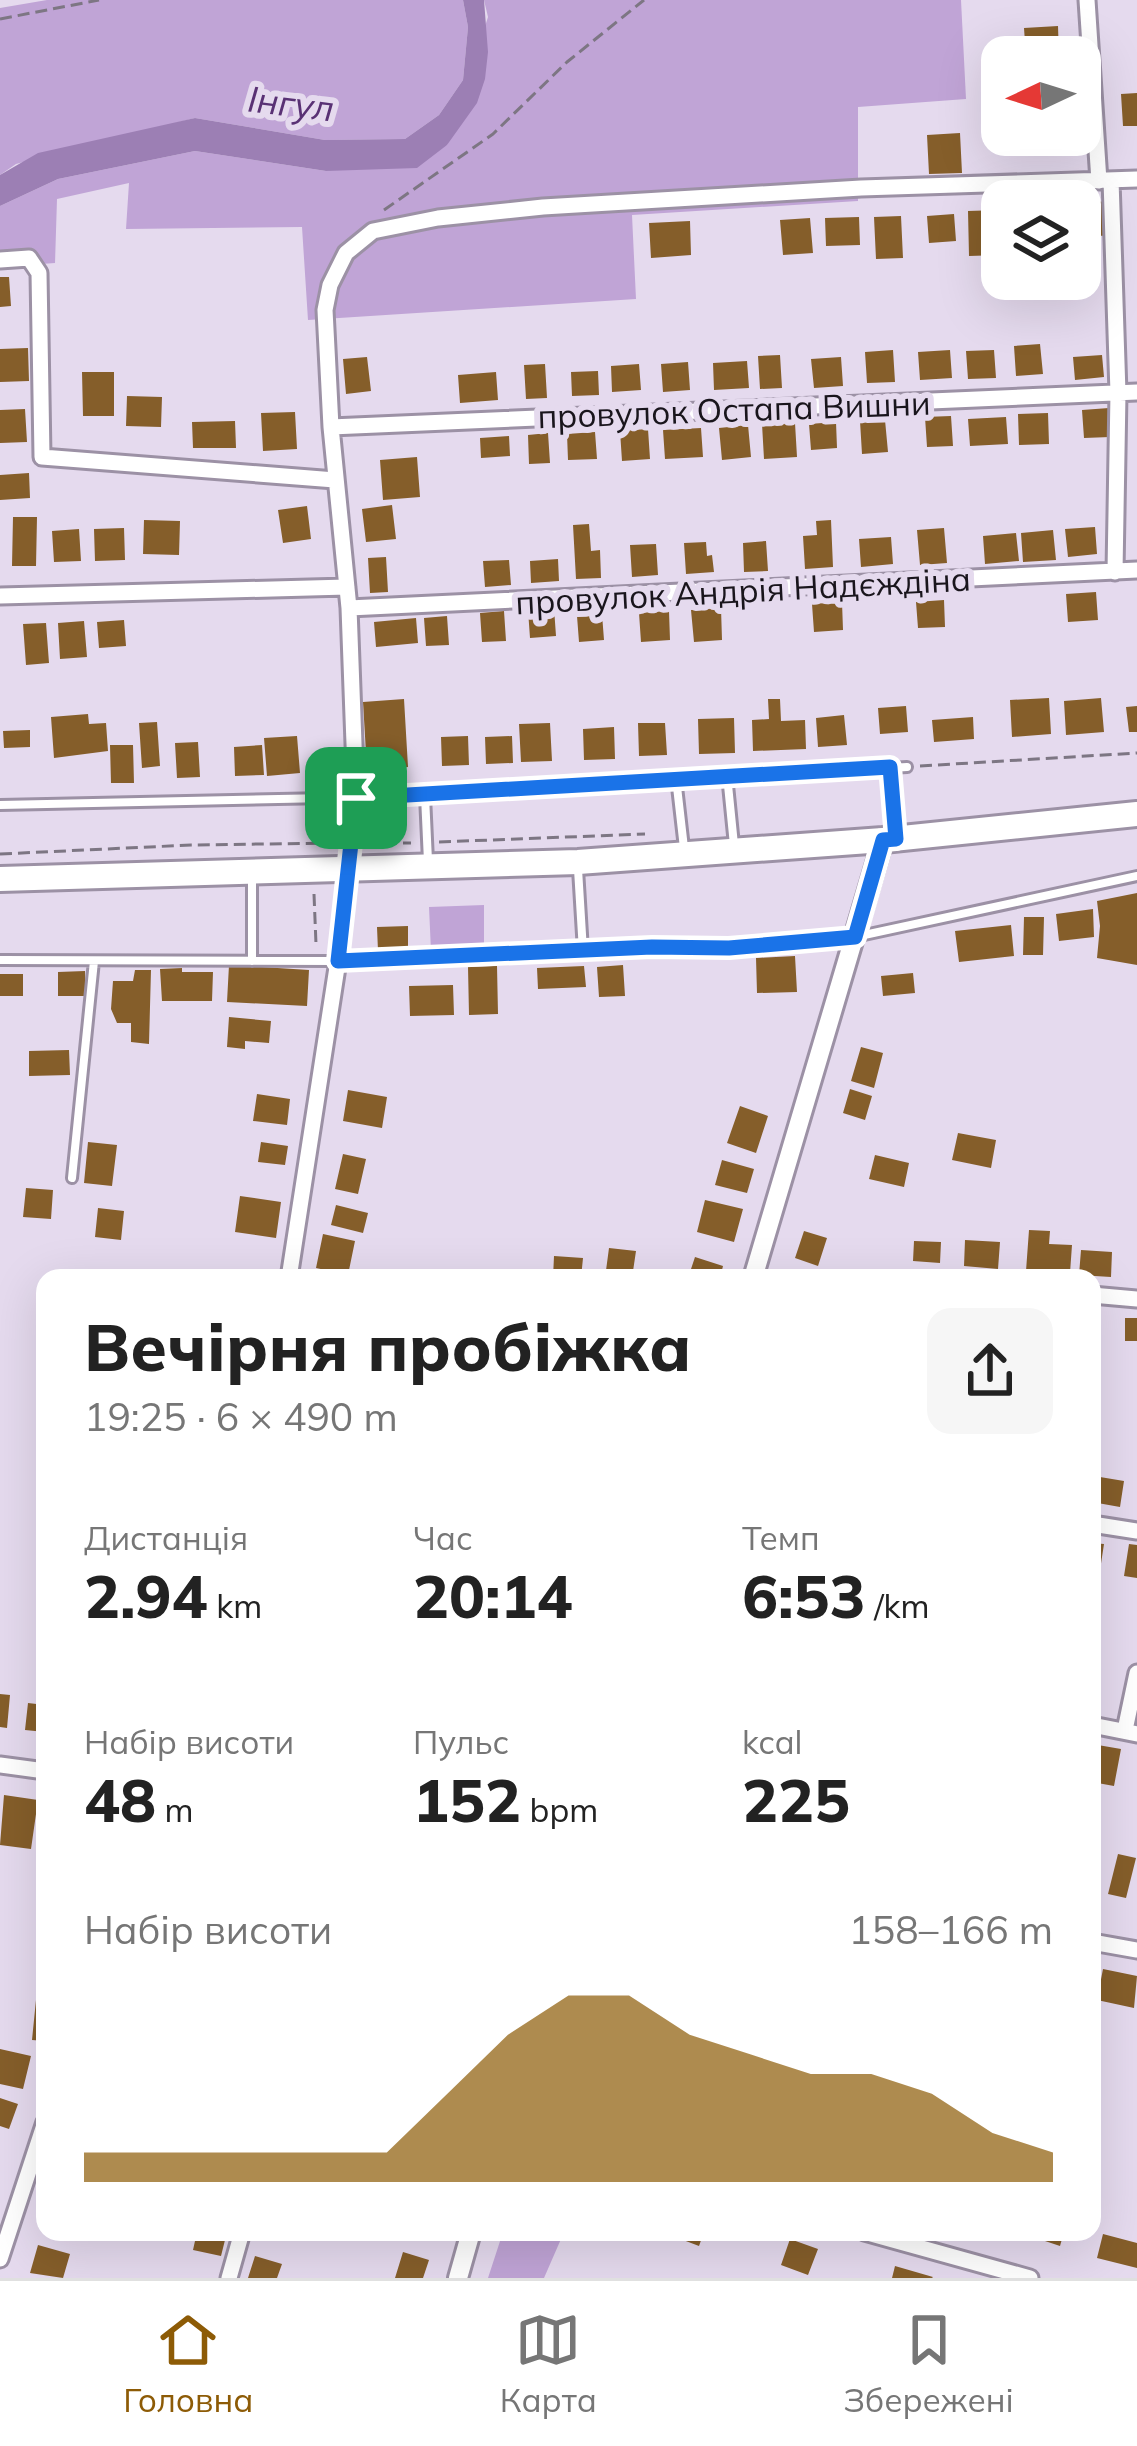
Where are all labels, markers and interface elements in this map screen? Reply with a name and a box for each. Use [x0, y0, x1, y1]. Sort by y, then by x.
north arrow [981, 36, 1101, 156]
map controls [981, 36, 1101, 300]
water label: Інгул [245, 75, 337, 131]
button: layers [981, 180, 1101, 300]
street label: провулок Остапа Вишни [537, 382, 931, 436]
street label: провулок Андрія Надєждіна [514, 558, 972, 622]
pin [305, 747, 407, 849]
icon: arrive [323, 765, 389, 831]
text: Вечірня пробіжка [84, 1305, 691, 1388]
button: share [927, 1308, 1053, 1434]
text: 19:25 · 6 × 490 m [84, 1392, 398, 1441]
text: Дистанція [84, 1517, 248, 1558]
text: Час [413, 1517, 473, 1558]
text: Темп [742, 1517, 820, 1558]
text: 2.94 [84, 1558, 208, 1633]
text: 20:14 [413, 1558, 573, 1633]
text: 6:53 [742, 1558, 866, 1633]
text: km [208, 1585, 262, 1626]
text: /km [866, 1585, 930, 1626]
text: Набір висоти [84, 1721, 294, 1762]
text: Пульс [413, 1721, 509, 1762]
text: kcal [742, 1721, 802, 1762]
text: 48 [84, 1762, 156, 1837]
text: 152 [413, 1762, 521, 1837]
text: 225 [742, 1762, 850, 1837]
text: m [156, 1789, 194, 1830]
text: bpm [521, 1789, 598, 1830]
text: Набір висоти [84, 1905, 332, 1954]
text: 158–166 m [848, 1905, 1053, 1954]
tab: Головна [123, 2307, 253, 2420]
tab: Карта [500, 2307, 597, 2420]
tab: Збережені [843, 2307, 1014, 2420]

